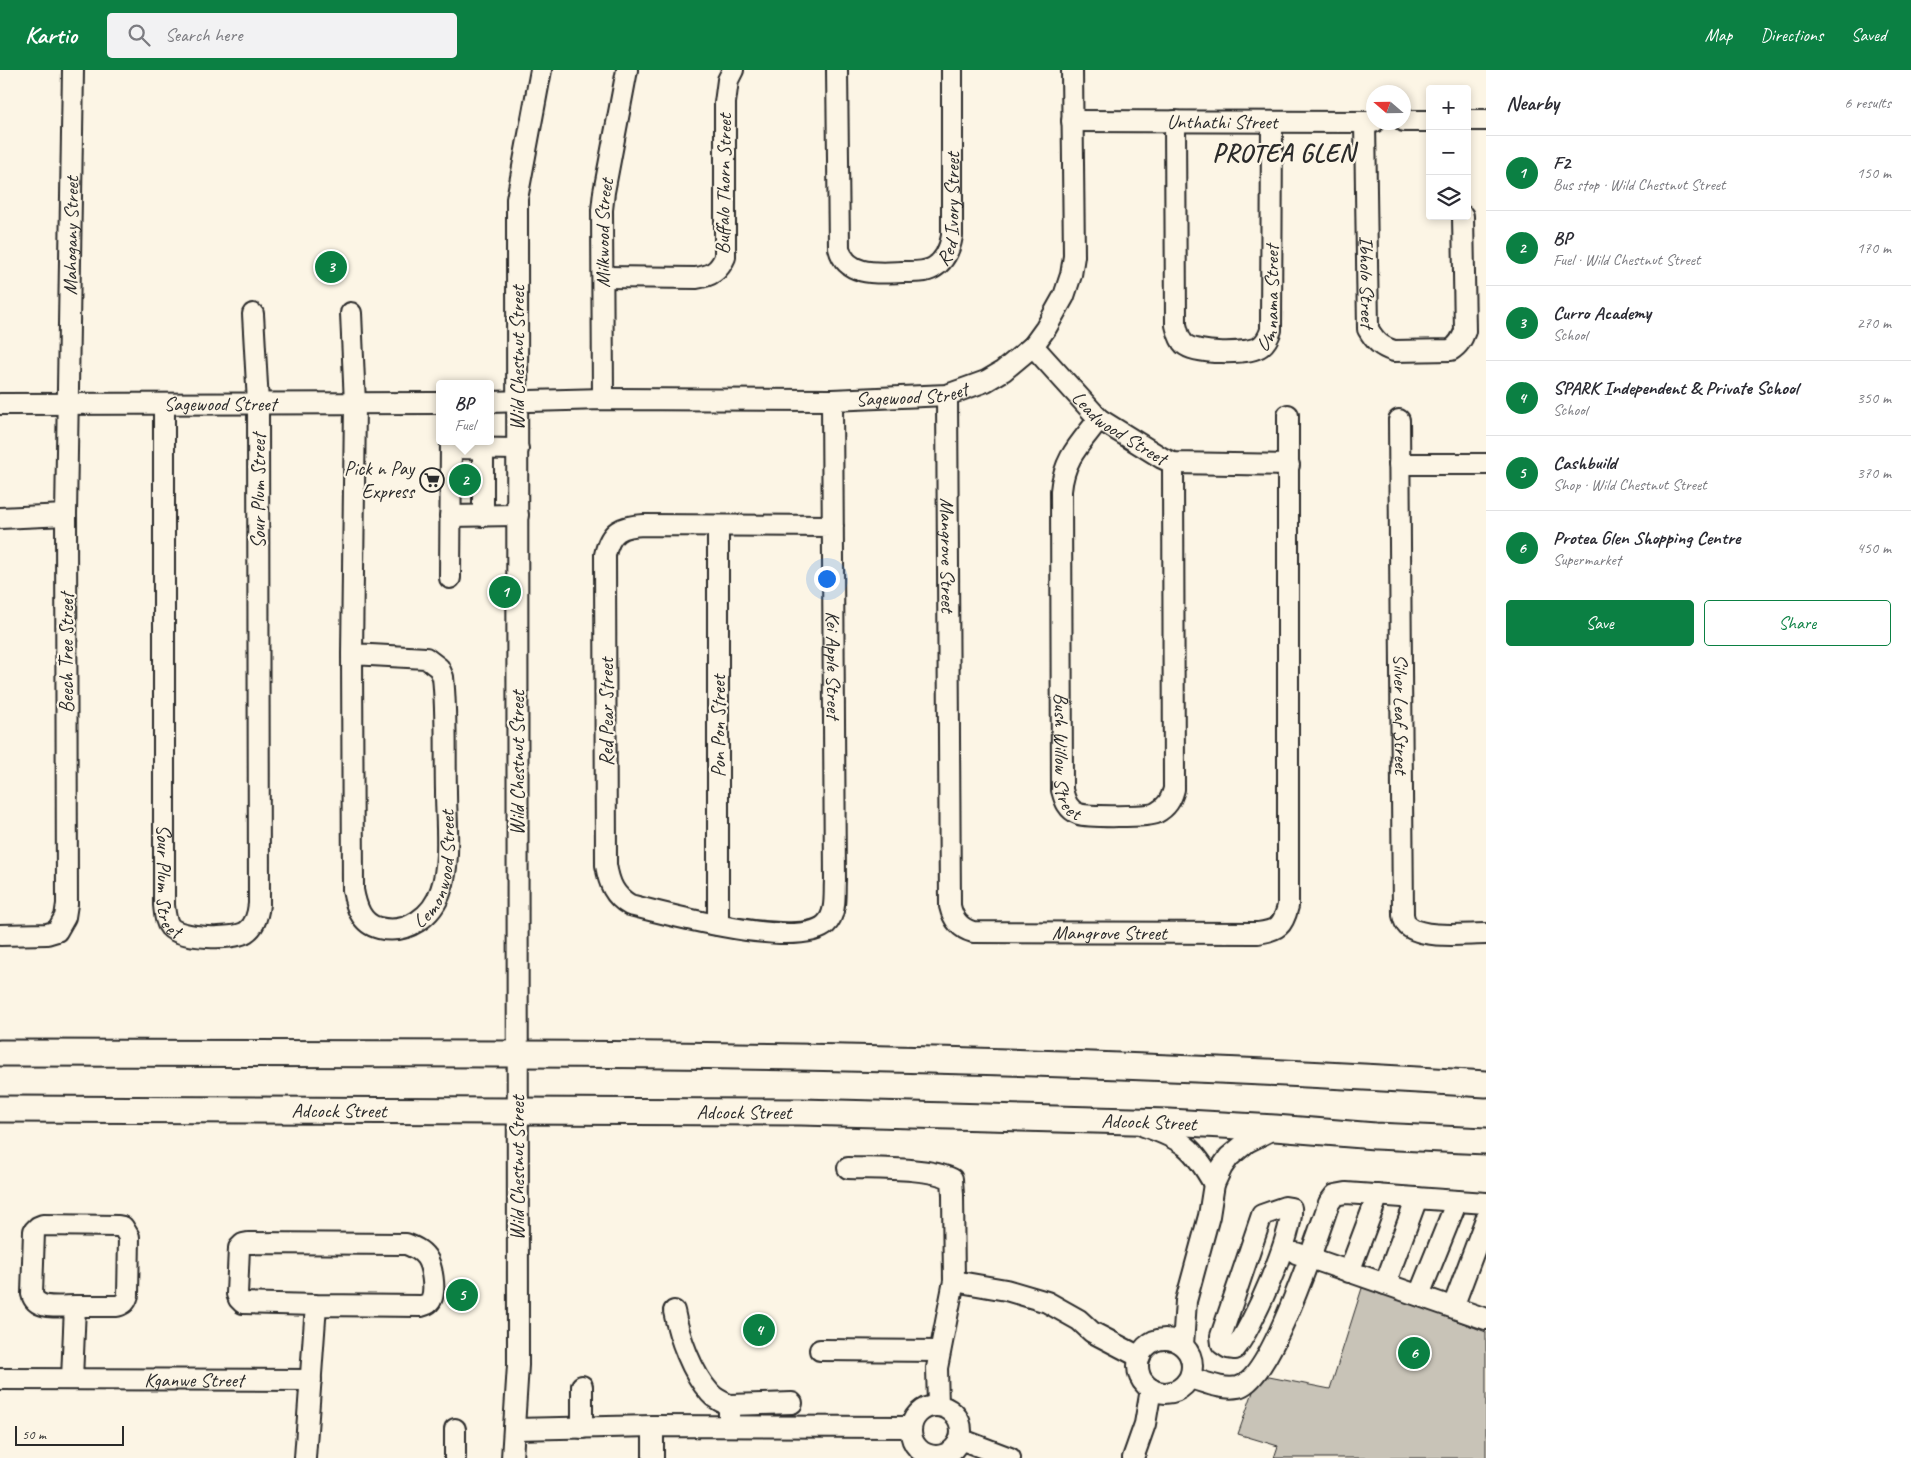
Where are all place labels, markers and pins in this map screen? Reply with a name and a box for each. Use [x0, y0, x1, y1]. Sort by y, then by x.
pin: 3 [315, 248, 347, 286]
place label: Pick n Pay Express [344, 456, 416, 504]
pin: 2 [449, 461, 481, 499]
supermarket icon: Pick n Pay Express [419, 467, 445, 493]
pin: 1 [489, 573, 521, 611]
pin: 5 [446, 1276, 478, 1314]
pin: 4 [743, 1311, 775, 1349]
pin: 6 [1398, 1334, 1430, 1372]

